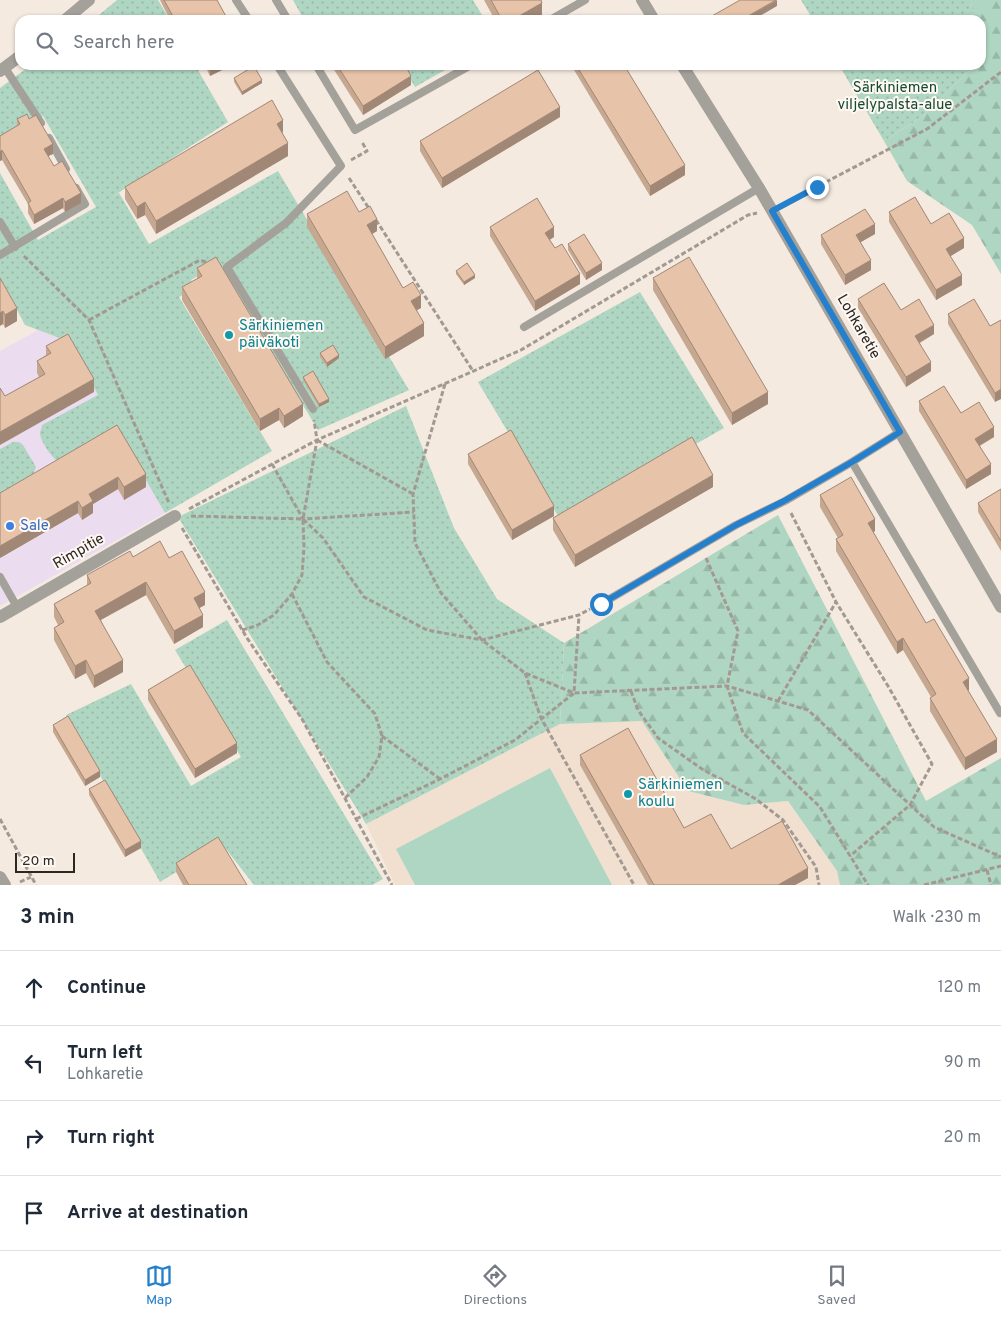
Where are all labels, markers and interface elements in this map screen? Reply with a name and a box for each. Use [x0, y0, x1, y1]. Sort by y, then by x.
search box [15, 15, 986, 70]
icon: search [33, 29, 61, 57]
text: Search here [73, 31, 175, 55]
park label: Särkiniemen viljelypalsta-alue [838, 79, 952, 115]
route end [806, 176, 829, 199]
street label: Lohkaretie [832, 291, 884, 363]
place label: Särkiniemen päiväkoti [239, 317, 323, 353]
marker: Särkiniemen päiväkoti [223, 329, 235, 341]
place label: Sale [20, 517, 49, 536]
marker: Sale [4, 520, 16, 532]
street label: Rimpitie [50, 530, 108, 574]
route start [590, 593, 613, 616]
place label: Särkiniemen koulu [638, 776, 722, 812]
marker: Särkiniemen koulu [622, 788, 634, 800]
scale bar [15, 850, 75, 873]
text: 20 m [22, 853, 55, 870]
text: 3 min [20, 904, 75, 931]
text: Walk · 230 m [892, 908, 981, 928]
icon: ahead [20, 974, 48, 1002]
text: Continue [67, 976, 146, 1000]
text: 120 m [938, 978, 981, 998]
text: Turn left [67, 1041, 143, 1065]
icon: left [20, 1049, 48, 1077]
text: 90 m [944, 1053, 981, 1073]
text: Lohkaretie [67, 1065, 143, 1085]
icon: right [20, 1124, 48, 1152]
text: Turn right [67, 1126, 155, 1150]
text: 20 m [944, 1128, 981, 1148]
icon: arrive [20, 1199, 48, 1227]
text: Arrive at destination [67, 1201, 248, 1225]
tab: Map [145, 1262, 173, 1309]
tab: Directions [463, 1262, 527, 1309]
tab: Saved [817, 1262, 856, 1309]

